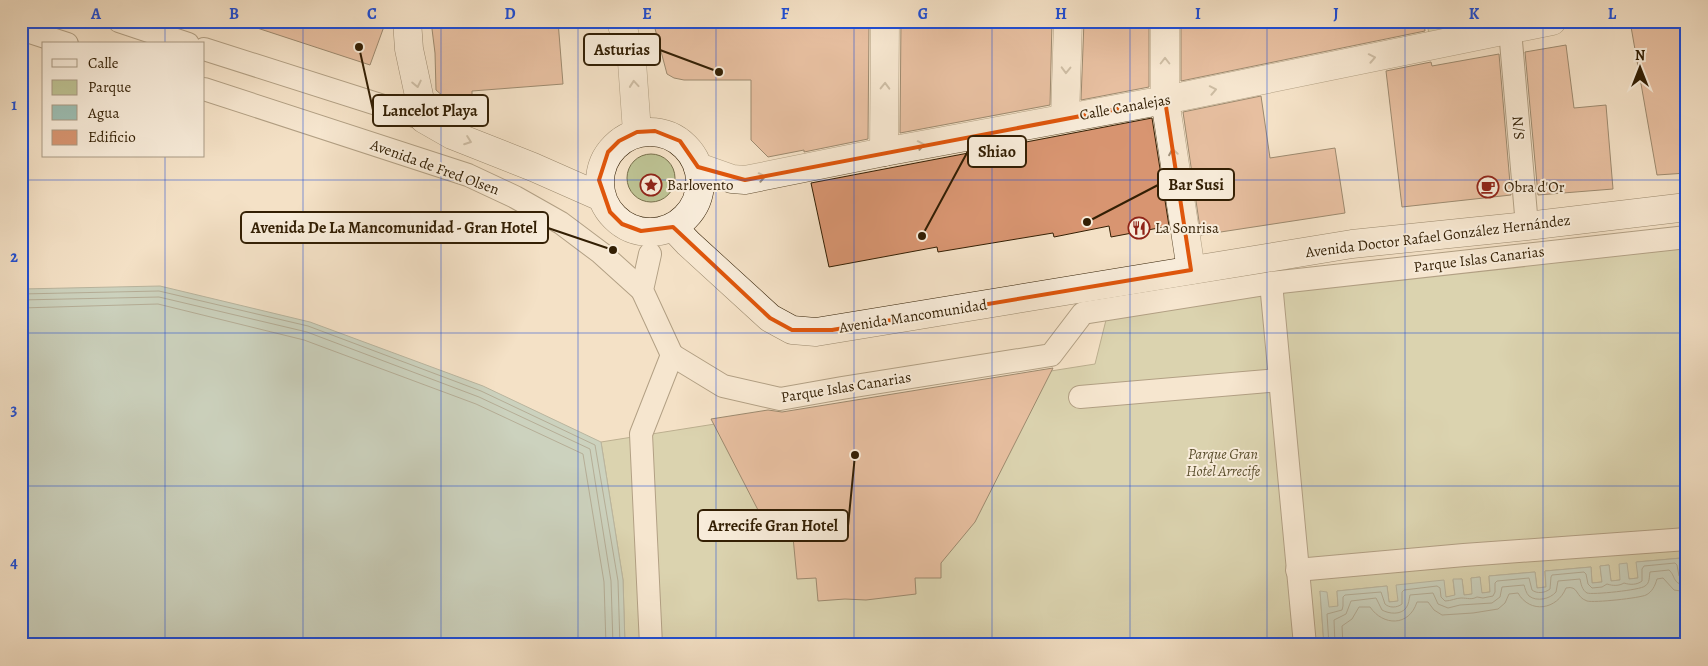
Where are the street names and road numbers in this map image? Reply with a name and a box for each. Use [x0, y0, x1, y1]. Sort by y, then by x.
street label: Calle Canalejas [1078, 89, 1172, 125]
street label: S/N [1507, 115, 1529, 141]
street label: Avenida de Fred Olsen [367, 134, 502, 200]
street label: Avenida Doctor Rafael González Hernández [1303, 210, 1572, 262]
street label: Parque Islas Canarias [1413, 241, 1545, 277]
street label: Avenida Mancomunidad [837, 294, 989, 338]
street label: Parque Islas Canarias [780, 367, 912, 407]

